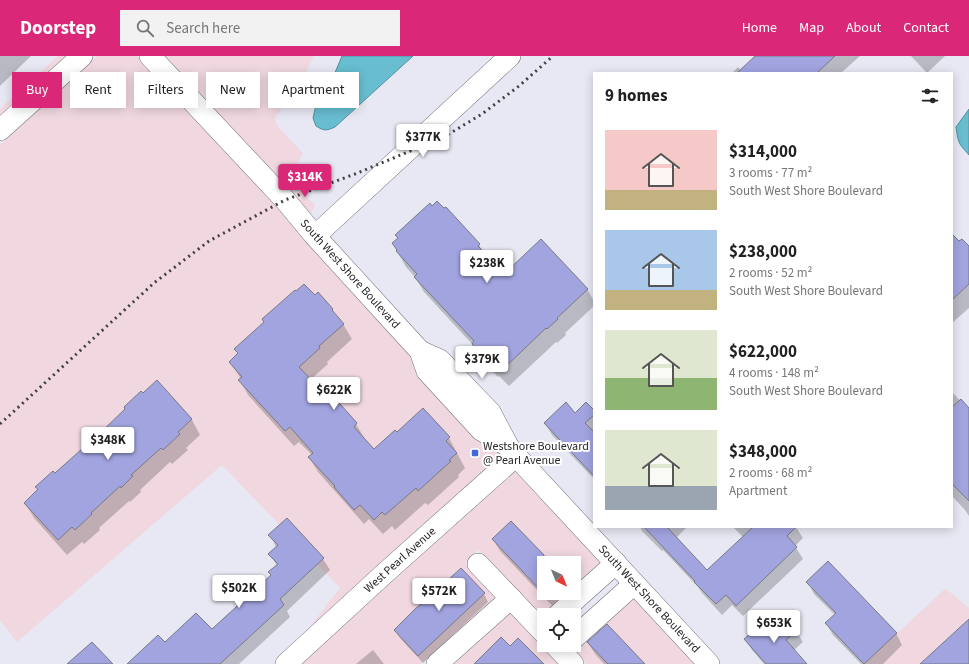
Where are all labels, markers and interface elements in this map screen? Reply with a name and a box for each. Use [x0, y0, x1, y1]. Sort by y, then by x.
search box [120, 10, 400, 46]
text: Doorstep [20, 15, 96, 42]
icon: search [134, 17, 156, 39]
text: Search here [166, 18, 240, 39]
text: Home [742, 18, 777, 38]
text: Map [799, 18, 824, 38]
text: About [846, 18, 881, 38]
text: Contact [903, 18, 949, 38]
chip: Buy [12, 72, 62, 108]
chip: Rent [70, 72, 126, 108]
chip: Filters [134, 72, 198, 108]
chip: New [206, 72, 260, 108]
chip: Apartment [268, 72, 359, 108]
text: 9 homes [605, 84, 667, 108]
icon: filters [919, 85, 941, 107]
pin: $377K [395, 124, 451, 158]
text: $377K [405, 128, 441, 146]
text: $314,000 [729, 140, 797, 164]
icon: home [637, 146, 685, 194]
pin: $314K [277, 164, 333, 198]
text: 3 rooms · 77 m² [729, 164, 812, 182]
text: $314K [287, 168, 323, 186]
text: South West Shore Boulevard [729, 182, 883, 200]
street label: South West Shore Boulevard [296, 215, 404, 333]
text: $238,000 [729, 240, 797, 264]
icon: home [637, 246, 685, 294]
pin: $238K [459, 250, 515, 284]
text: $238K [469, 254, 505, 272]
text: 2 rooms · 52 m² [729, 264, 812, 282]
text: South West Shore Boulevard [729, 282, 883, 300]
text: $622,000 [729, 340, 797, 364]
pin: $379K [454, 346, 510, 380]
icon: home [637, 346, 685, 394]
text: $379K [464, 350, 500, 368]
text: 4 rooms · 148 m² [729, 364, 819, 382]
pin: $622K [306, 377, 362, 411]
text: $622K [316, 381, 352, 399]
text: South West Shore Boulevard [729, 382, 883, 400]
pin: $348K [80, 427, 136, 461]
text: $348K [90, 431, 126, 449]
place label: Westshore Boulevard @ Pearl Avenue [483, 438, 589, 469]
text: $348,000 [729, 440, 797, 464]
icon: home [637, 446, 685, 494]
marker: Westshore Boulevard @ Pearl Avenue [470, 448, 480, 458]
text: 2 rooms · 68 m² [729, 464, 812, 482]
text: Apartment [729, 482, 787, 500]
street label: West Pearl Avenue [360, 523, 440, 597]
street label: South West Shore Boulevard [594, 541, 704, 657]
north arrow [537, 556, 581, 600]
map controls [537, 556, 581, 652]
pin: $502K [211, 575, 267, 609]
pin: $572K [411, 578, 467, 612]
text: $502K [221, 579, 257, 597]
text: $572K [421, 582, 457, 600]
button: locate [537, 608, 581, 652]
pin: $653K [746, 610, 802, 644]
text: $653K [756, 614, 792, 632]

